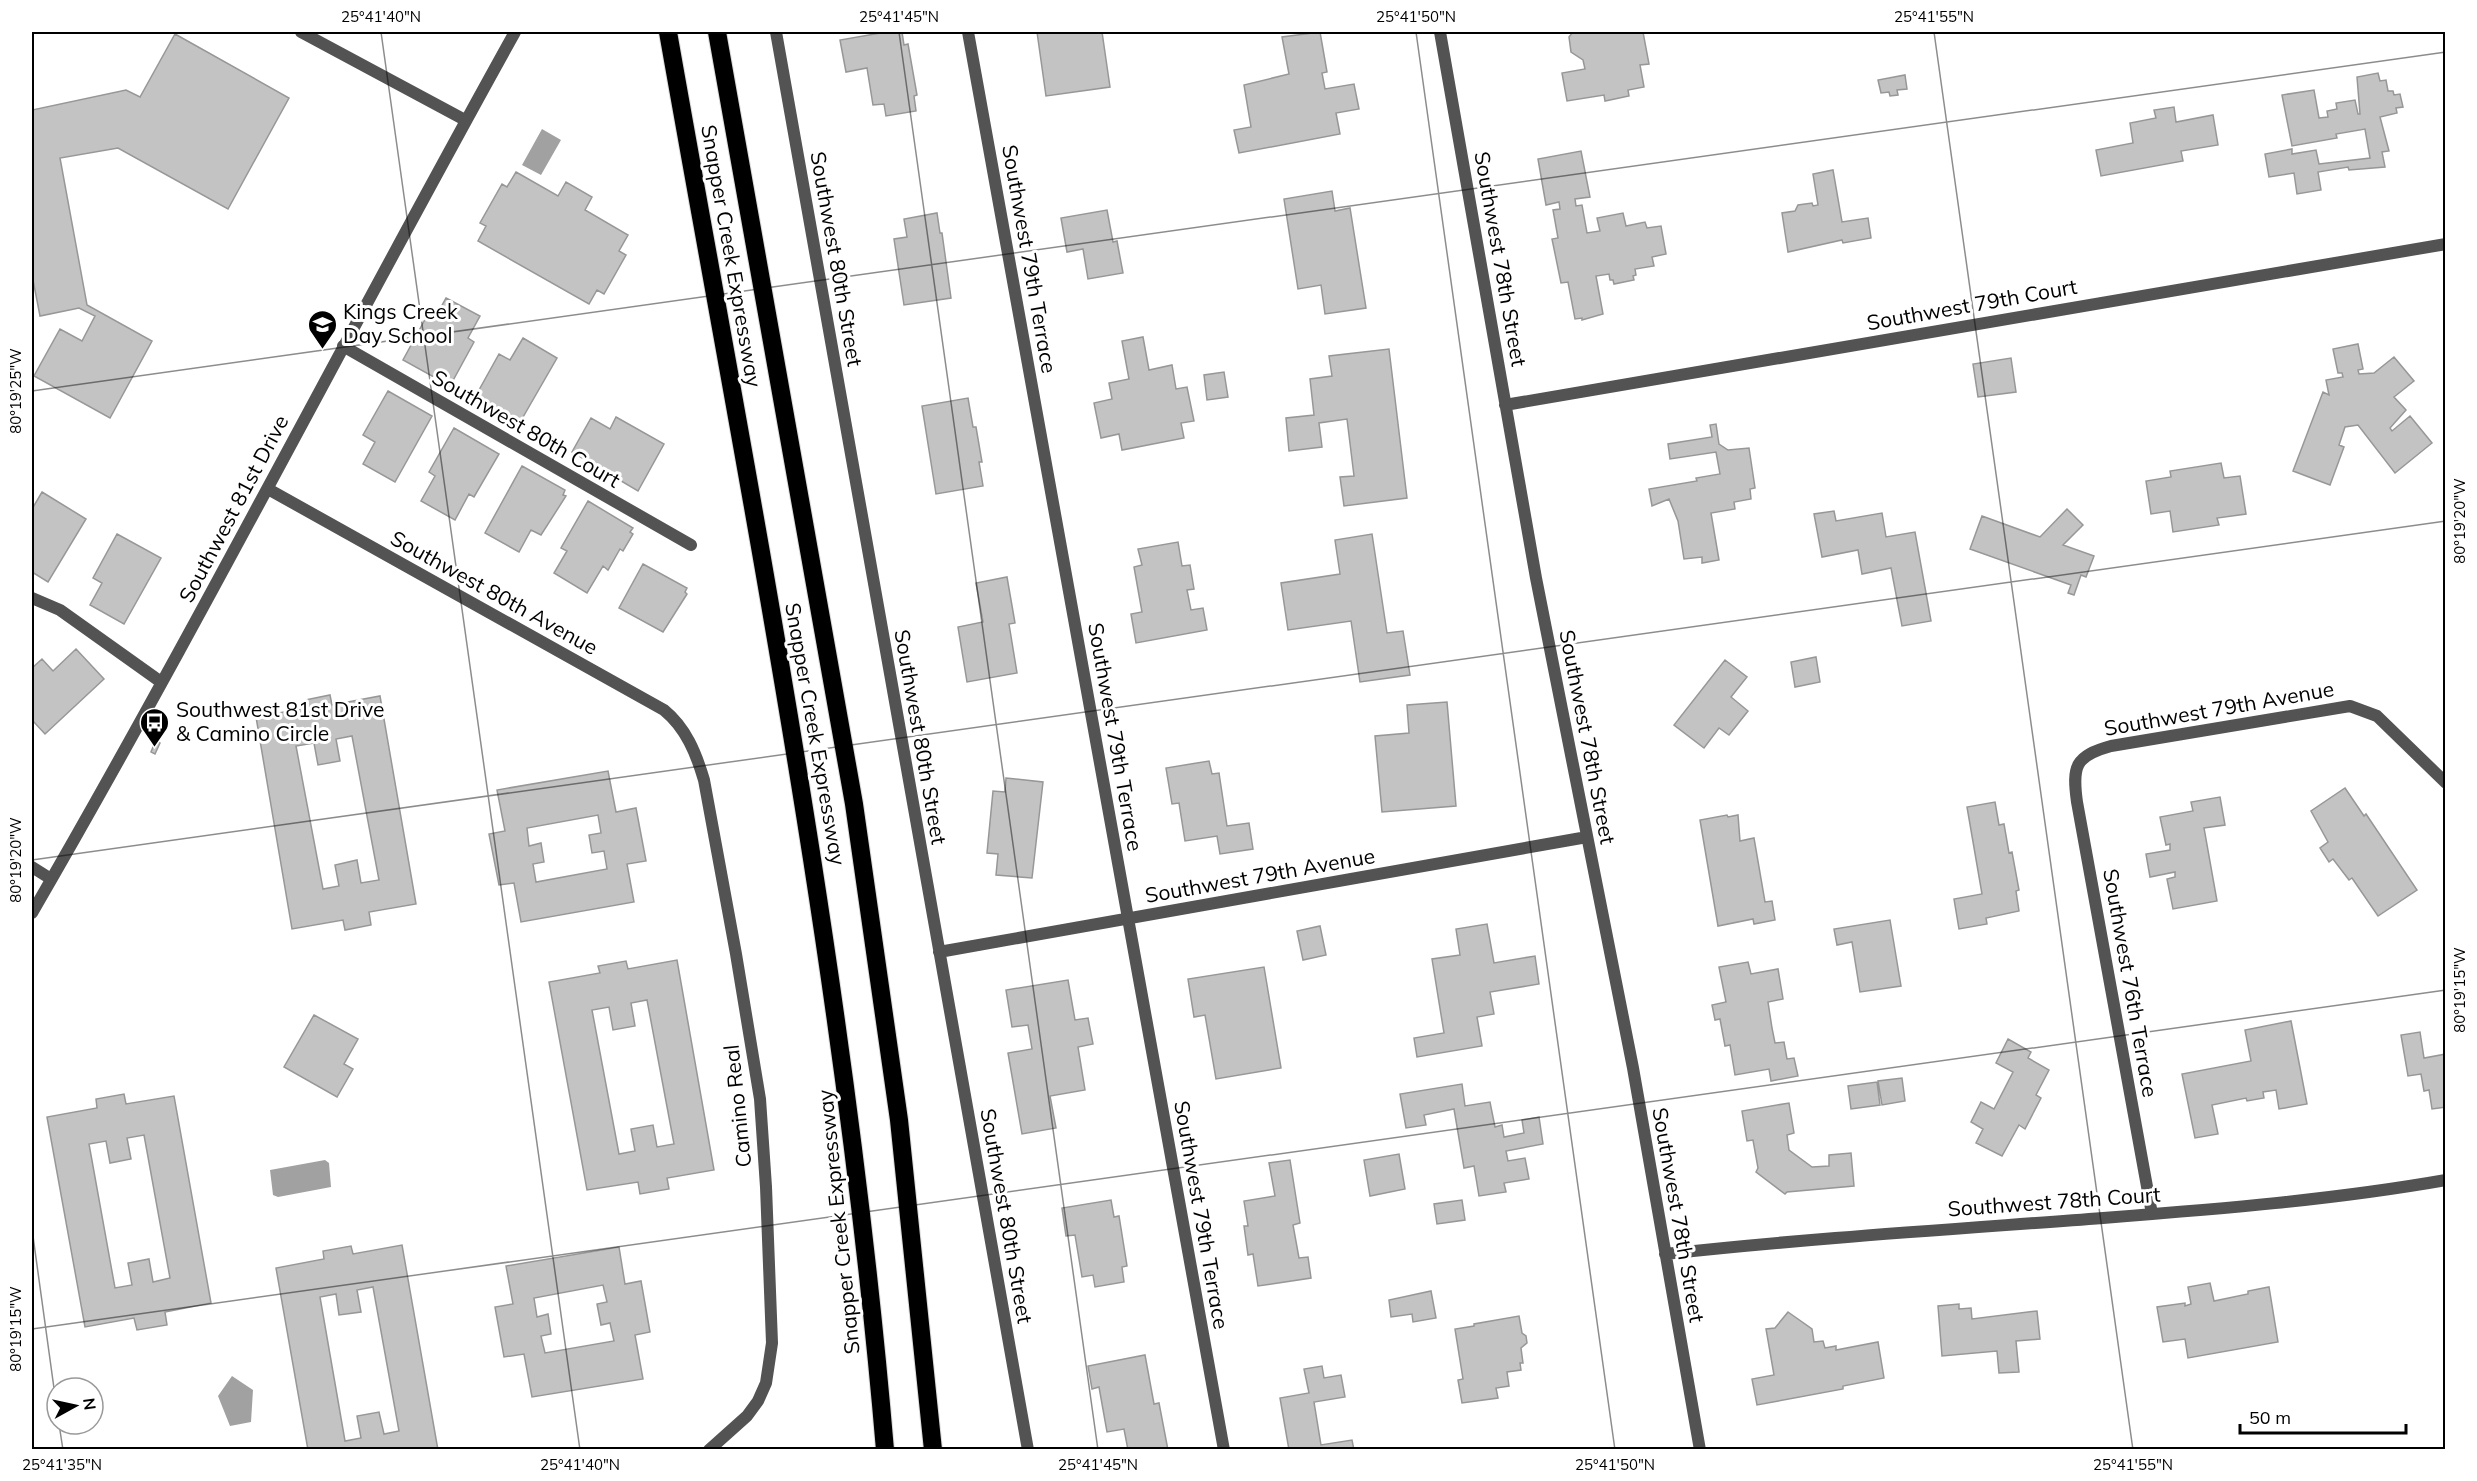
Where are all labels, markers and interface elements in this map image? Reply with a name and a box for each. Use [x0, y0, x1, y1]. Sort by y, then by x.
text: 25°41'40"N [341, 7, 421, 26]
text: 25°41'45"N [859, 7, 939, 26]
text: 25°41'50"N [1376, 7, 1456, 26]
text: 25°41'55"N [1894, 7, 1974, 26]
street label: Snapper Creek Expressway [696, 123, 768, 389]
street label: Southwest 79th Terrace [997, 143, 1063, 375]
street label: Southwest 80th Street [805, 149, 869, 368]
street label: Southwest 78th Street [1469, 149, 1533, 368]
street label: Southwest 79th Court [1865, 273, 2079, 335]
place label: Kings Creek Day School [343, 298, 458, 348]
school or university icon: Kings Creek Day School [306, 308, 338, 350]
text: 80°19'25"W [6, 348, 25, 434]
street label: Southwest 80th Court [428, 364, 625, 493]
street label: Southwest 81st Drive [173, 410, 294, 607]
text: 80°19'20"W [2450, 478, 2469, 564]
street label: Southwest 80th Avenue [386, 524, 603, 660]
street label: Snapper Creek Expressway [780, 601, 852, 867]
street label: Southwest 79th Terrace [1083, 621, 1149, 853]
street label: Southwest 80th Street [889, 627, 953, 846]
street label: Southwest 78th Street [1554, 627, 1622, 846]
street label: Southwest 79th Avenue [2102, 675, 2336, 741]
place label: Southwest 81st Drive & Camino Circle [176, 696, 384, 746]
bus stop icon: Southwest 81st Drive & Camino Circle [139, 706, 171, 748]
text: 80°19'20"W [6, 817, 25, 903]
street label: Southwest 79th Avenue [1143, 842, 1377, 908]
street label: Southwest 76th Terrace [2098, 867, 2164, 1099]
text: 80°19'15"W [2450, 947, 2469, 1033]
street label: Camino Real [718, 1044, 756, 1169]
street label: Snapper Creek Expressway [811, 1088, 865, 1356]
street label: Southwest 79th Terrace [1169, 1099, 1235, 1331]
street label: Southwest 78th Street [1647, 1105, 1711, 1324]
street label: Southwest 80th Street [975, 1106, 1039, 1325]
street label: Southwest 78th Court [1947, 1181, 2161, 1221]
text: 80°19'15"W [6, 1286, 25, 1372]
north arrow [45, 1376, 105, 1436]
text: N [79, 1397, 101, 1411]
scale bar [2240, 1397, 2406, 1435]
text: 50 m [2249, 1406, 2291, 1429]
text: 25°41'35"N [22, 1455, 102, 1474]
text: 25°41'40"N [540, 1455, 620, 1474]
text: 25°41'45"N [1058, 1455, 1138, 1474]
text: 25°41'50"N [1575, 1455, 1655, 1474]
text: 25°41'55"N [2093, 1455, 2173, 1474]

